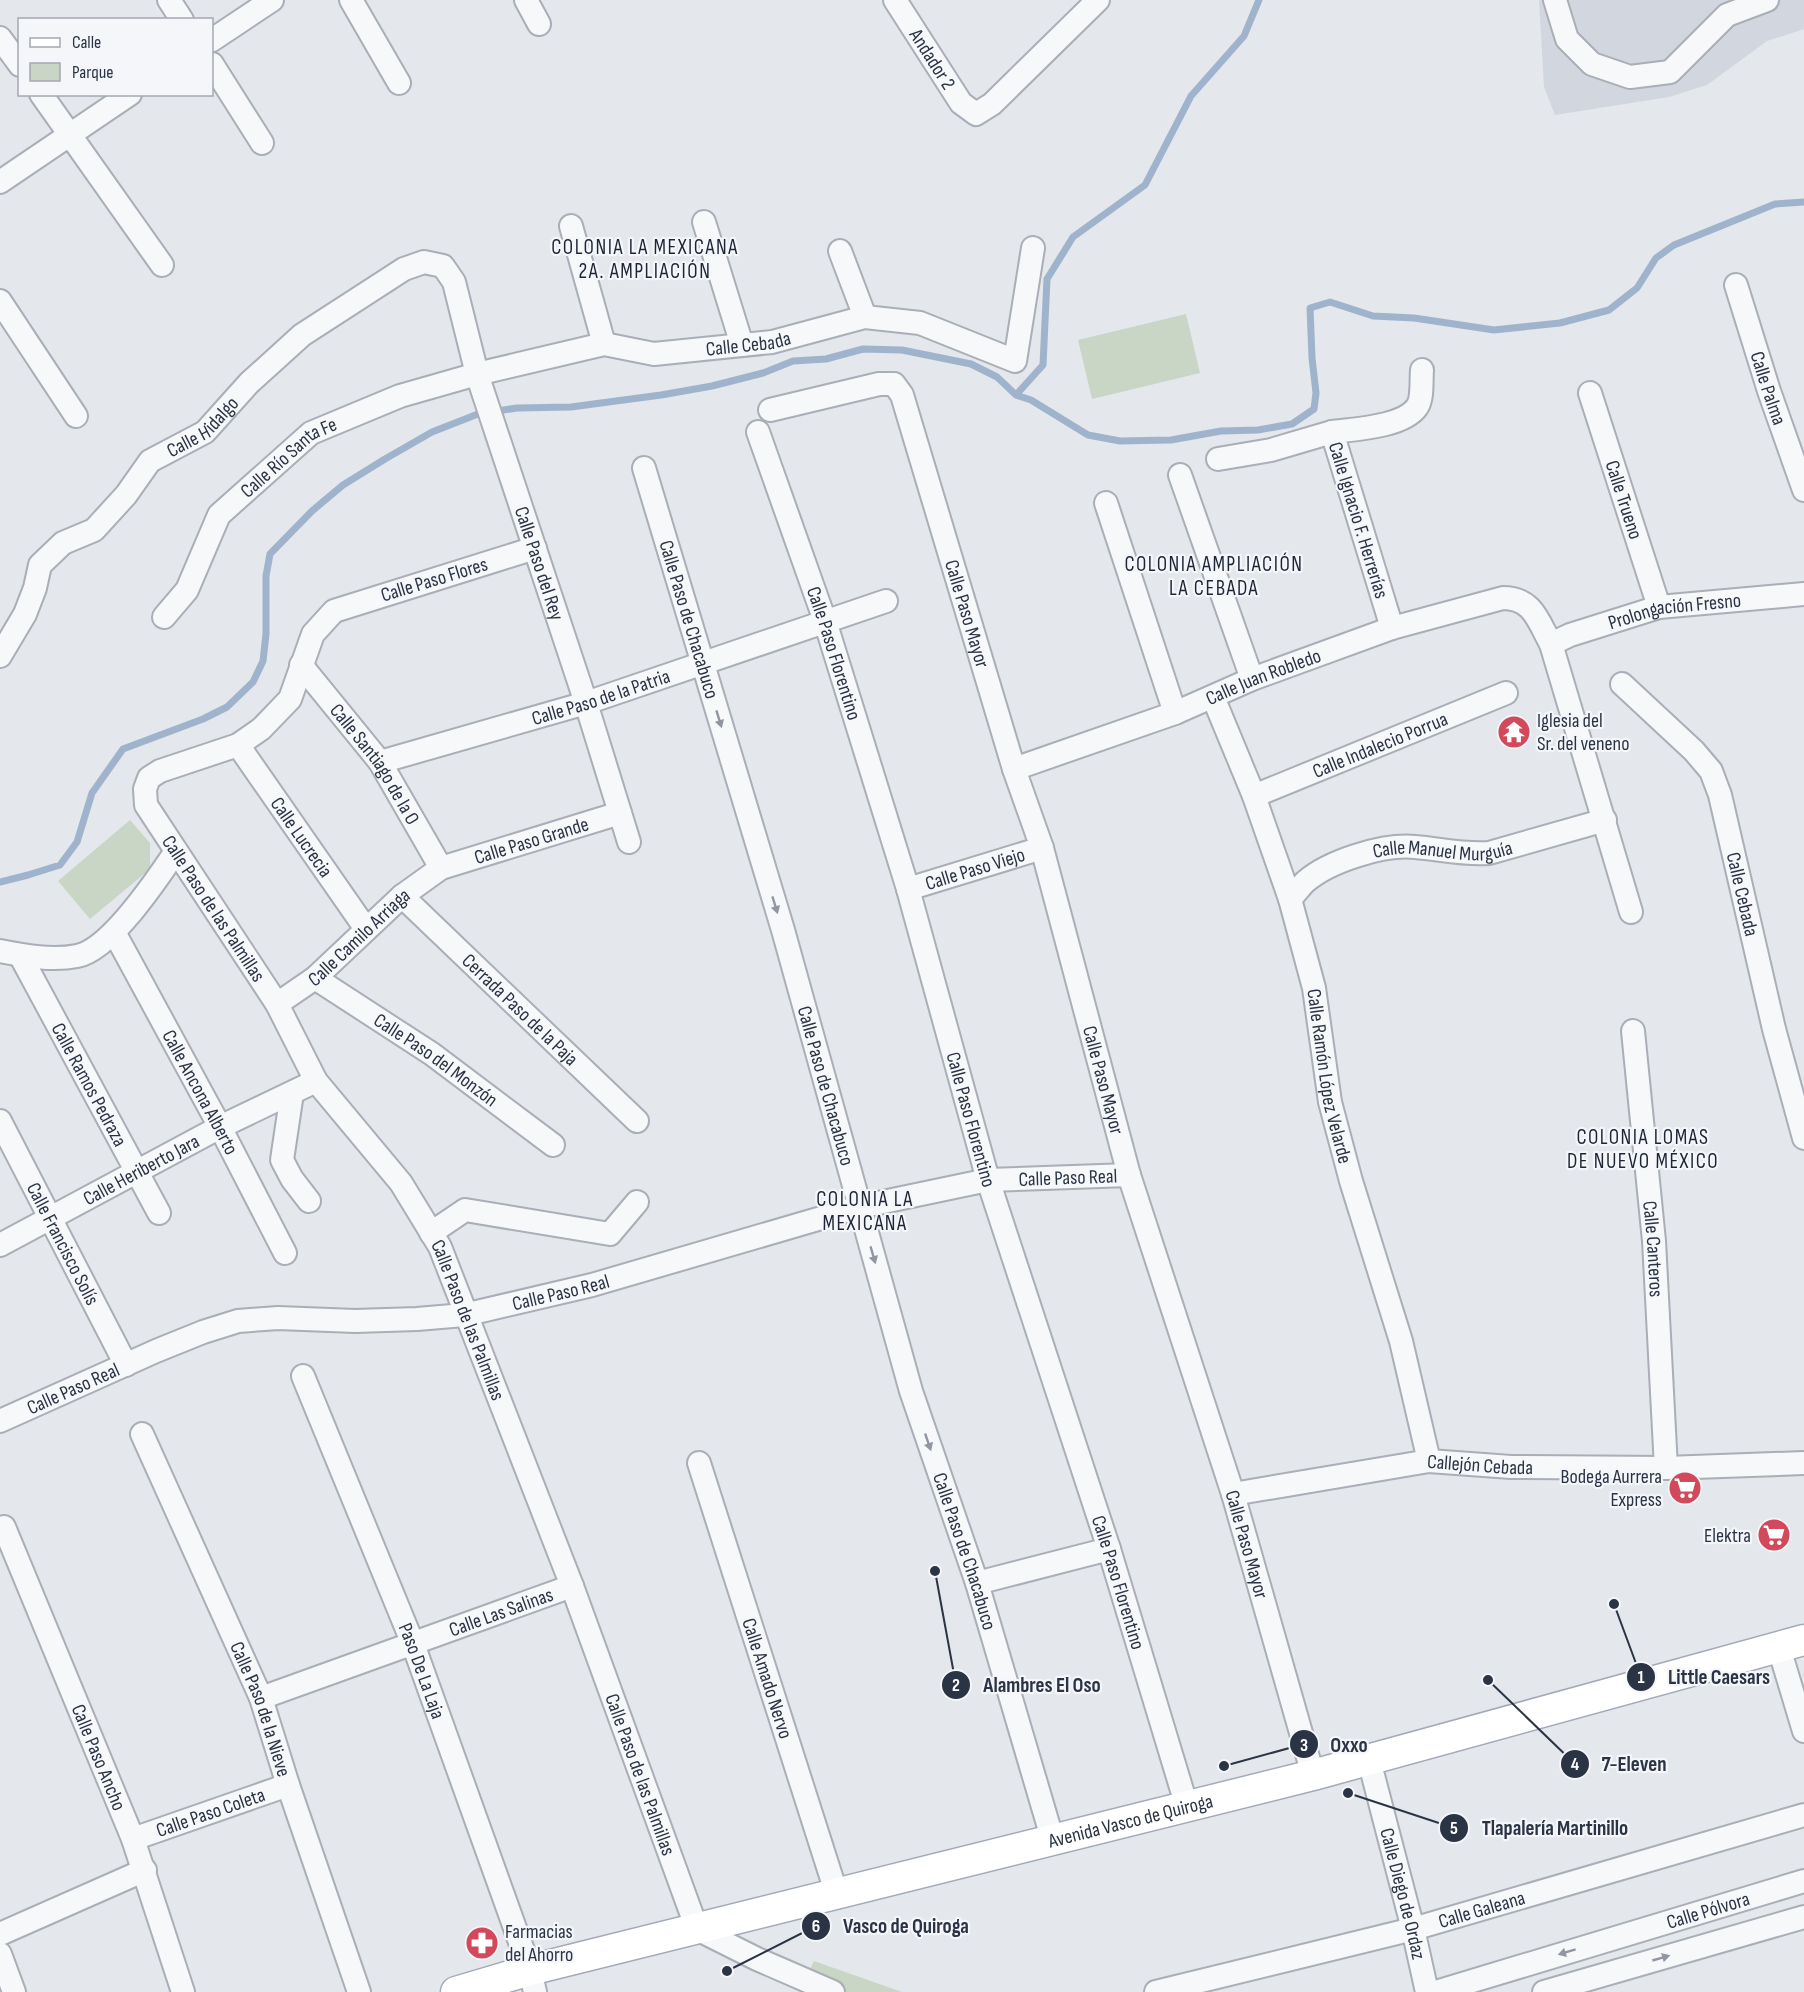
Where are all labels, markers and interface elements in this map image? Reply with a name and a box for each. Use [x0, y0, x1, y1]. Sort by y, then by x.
legend [18, 18, 213, 96]
street label: Andador 2 [903, 24, 960, 94]
text: Calle [72, 32, 101, 53]
text: Parque [72, 62, 113, 83]
district label: COLONIA LA MEXICANA 2A. AMPLIACIÓN [551, 235, 739, 284]
street label: Calle Cebada [705, 326, 794, 362]
street label: Calle Palma [1744, 349, 1791, 428]
street label: Calle Hidalgo [163, 392, 244, 463]
street label: Calle Río Santa Fe [236, 413, 340, 503]
street label: Calle Ignacio F. Herrerías [1323, 439, 1393, 601]
street label: Calle Trueno [1599, 457, 1647, 542]
street label: Calle Paso del Rey [509, 504, 569, 624]
street label: Calle Paso de Chacabuco [653, 537, 724, 702]
street label: Calle Paso Flores [378, 552, 491, 608]
district label: COLONIA AMPLIACIÓN LA CEBADA [1124, 552, 1304, 601]
street label: Calle Paso Mayor [939, 557, 994, 671]
street label: Calle Paso Florentino [801, 583, 866, 723]
street label: Prolongación Fresno [1605, 589, 1742, 635]
street label: Calle Juan Robledo [1202, 644, 1324, 711]
street label: Calle Paso de la Patria [529, 664, 673, 731]
street label: Calle Santiago de la O [324, 699, 424, 829]
street label: Calle Indalecio Porrua [1309, 707, 1451, 784]
place label: Iglesia del Sr. del veneno [1537, 709, 1629, 756]
one-way arrow [715, 710, 724, 728]
temple icon: Iglesia del Sr. del veneno [1496, 714, 1532, 750]
street label: Calle Lucrecia [265, 793, 337, 882]
street label: Calle Paso Grande [471, 812, 592, 870]
street label: Calle Paso de las Palmillas [156, 831, 270, 986]
street label: Calle Manuel Murguía [1371, 835, 1515, 866]
street label: Calle Paso Viejo [922, 843, 1028, 896]
street label: Calle Cebada [1721, 850, 1763, 939]
street label: Calle Camilo Arriaga [304, 883, 415, 992]
one-way arrow [771, 896, 781, 914]
street label: Cerrada Paso de la Paja [457, 949, 583, 1071]
street label: Calle Ramón López Velarde [1301, 987, 1357, 1166]
street label: Calle Paso de Chacabuco [792, 1004, 859, 1168]
street label: Calle Paso del Monzón [369, 1008, 502, 1112]
street label: Calle Ramos Pedraza [46, 1019, 132, 1151]
street label: Calle Paso Mayor [1077, 1023, 1129, 1137]
street label: Calle Ancona Alberto [157, 1026, 243, 1159]
street label: Calle Paso Florentino [940, 1049, 1001, 1190]
district label: COLONIA LOMAS DE NUEVO MÉXICO [1567, 1125, 1719, 1174]
street label: Calle Heriberto Jara [79, 1129, 204, 1211]
street label: Calle Paso Real [1018, 1164, 1118, 1192]
street label: Calle Francisco Solís [21, 1179, 104, 1310]
district label: COLONIA LA MEXICANA [816, 1187, 914, 1236]
street label: Calle Canteros [1637, 1200, 1668, 1298]
street label: Calle Paso de las Palmillas [425, 1235, 510, 1404]
one-way arrow [869, 1246, 878, 1264]
street label: Calle Paso Real [510, 1270, 612, 1316]
street label: Calle Paso Real [23, 1358, 123, 1420]
one-way arrow [924, 1433, 934, 1451]
street label: Callejón Cebada [1426, 1450, 1533, 1480]
place label: Bodega Aurrera Express [1561, 1465, 1662, 1512]
street label: Calle Paso de Chacabuco [927, 1470, 1001, 1633]
supermarket icon: Bodega Aurrera Express [1667, 1470, 1703, 1506]
street label: Calle Paso Mayor [1220, 1488, 1273, 1602]
street label: Calle Paso Florentino [1086, 1513, 1150, 1653]
supermarket icon: Elektra [1756, 1517, 1792, 1553]
place label: Elektra [1704, 1524, 1751, 1548]
street label: Calle Las Salinas [446, 1583, 557, 1642]
street label: Calle Amado Nervo [736, 1615, 797, 1742]
street label: Paso De La Laja [393, 1620, 450, 1722]
street label: Calle Paso de la Nieve [224, 1638, 296, 1780]
callout: Little Caesars [1626, 1657, 1782, 1696]
callout: Alambres El Oso [941, 1665, 1112, 1704]
text: Little Caesars [1668, 1665, 1770, 1690]
text: 1 [1637, 1667, 1645, 1688]
text: Alambres El Oso [982, 1673, 1101, 1698]
text: 2 [952, 1675, 960, 1696]
street label: Calle Paso de las Palmillas [599, 1691, 680, 1859]
street label: Calle Paso Ancho [66, 1701, 131, 1814]
callout: Oxxo [1289, 1725, 1380, 1764]
text: Oxxo [1330, 1733, 1368, 1758]
text: 3 [1300, 1735, 1308, 1756]
callout: 7-Eleven [1560, 1744, 1679, 1783]
text: 7-Eleven [1601, 1752, 1667, 1777]
text: 4 [1571, 1754, 1580, 1775]
street label: Calle Paso Coleta [153, 1783, 268, 1843]
street label: Avenida Vasco de Quiroga [1045, 1789, 1216, 1854]
callout: Tlapalería Martinillo [1439, 1808, 1640, 1847]
text: Tlapalería Martinillo [1482, 1816, 1628, 1841]
text: 5 [1450, 1818, 1458, 1839]
street label: Calle Diego de Ordaz [1374, 1825, 1430, 1962]
street label: Calle Galeana [1436, 1886, 1528, 1934]
street label: Calle Pólvora [1664, 1887, 1752, 1935]
callout: Vasco de Quiroga [801, 1906, 981, 1945]
text: Vasco de Quiroga [843, 1914, 969, 1939]
text: 6 [812, 1916, 820, 1937]
place label: Farmacias del Ahorro [505, 1920, 573, 1967]
pharmacy icon: Farmacias del Ahorro [464, 1925, 500, 1961]
one-way arrow [1558, 1948, 1576, 1957]
one-way arrow [1652, 1953, 1670, 1962]

